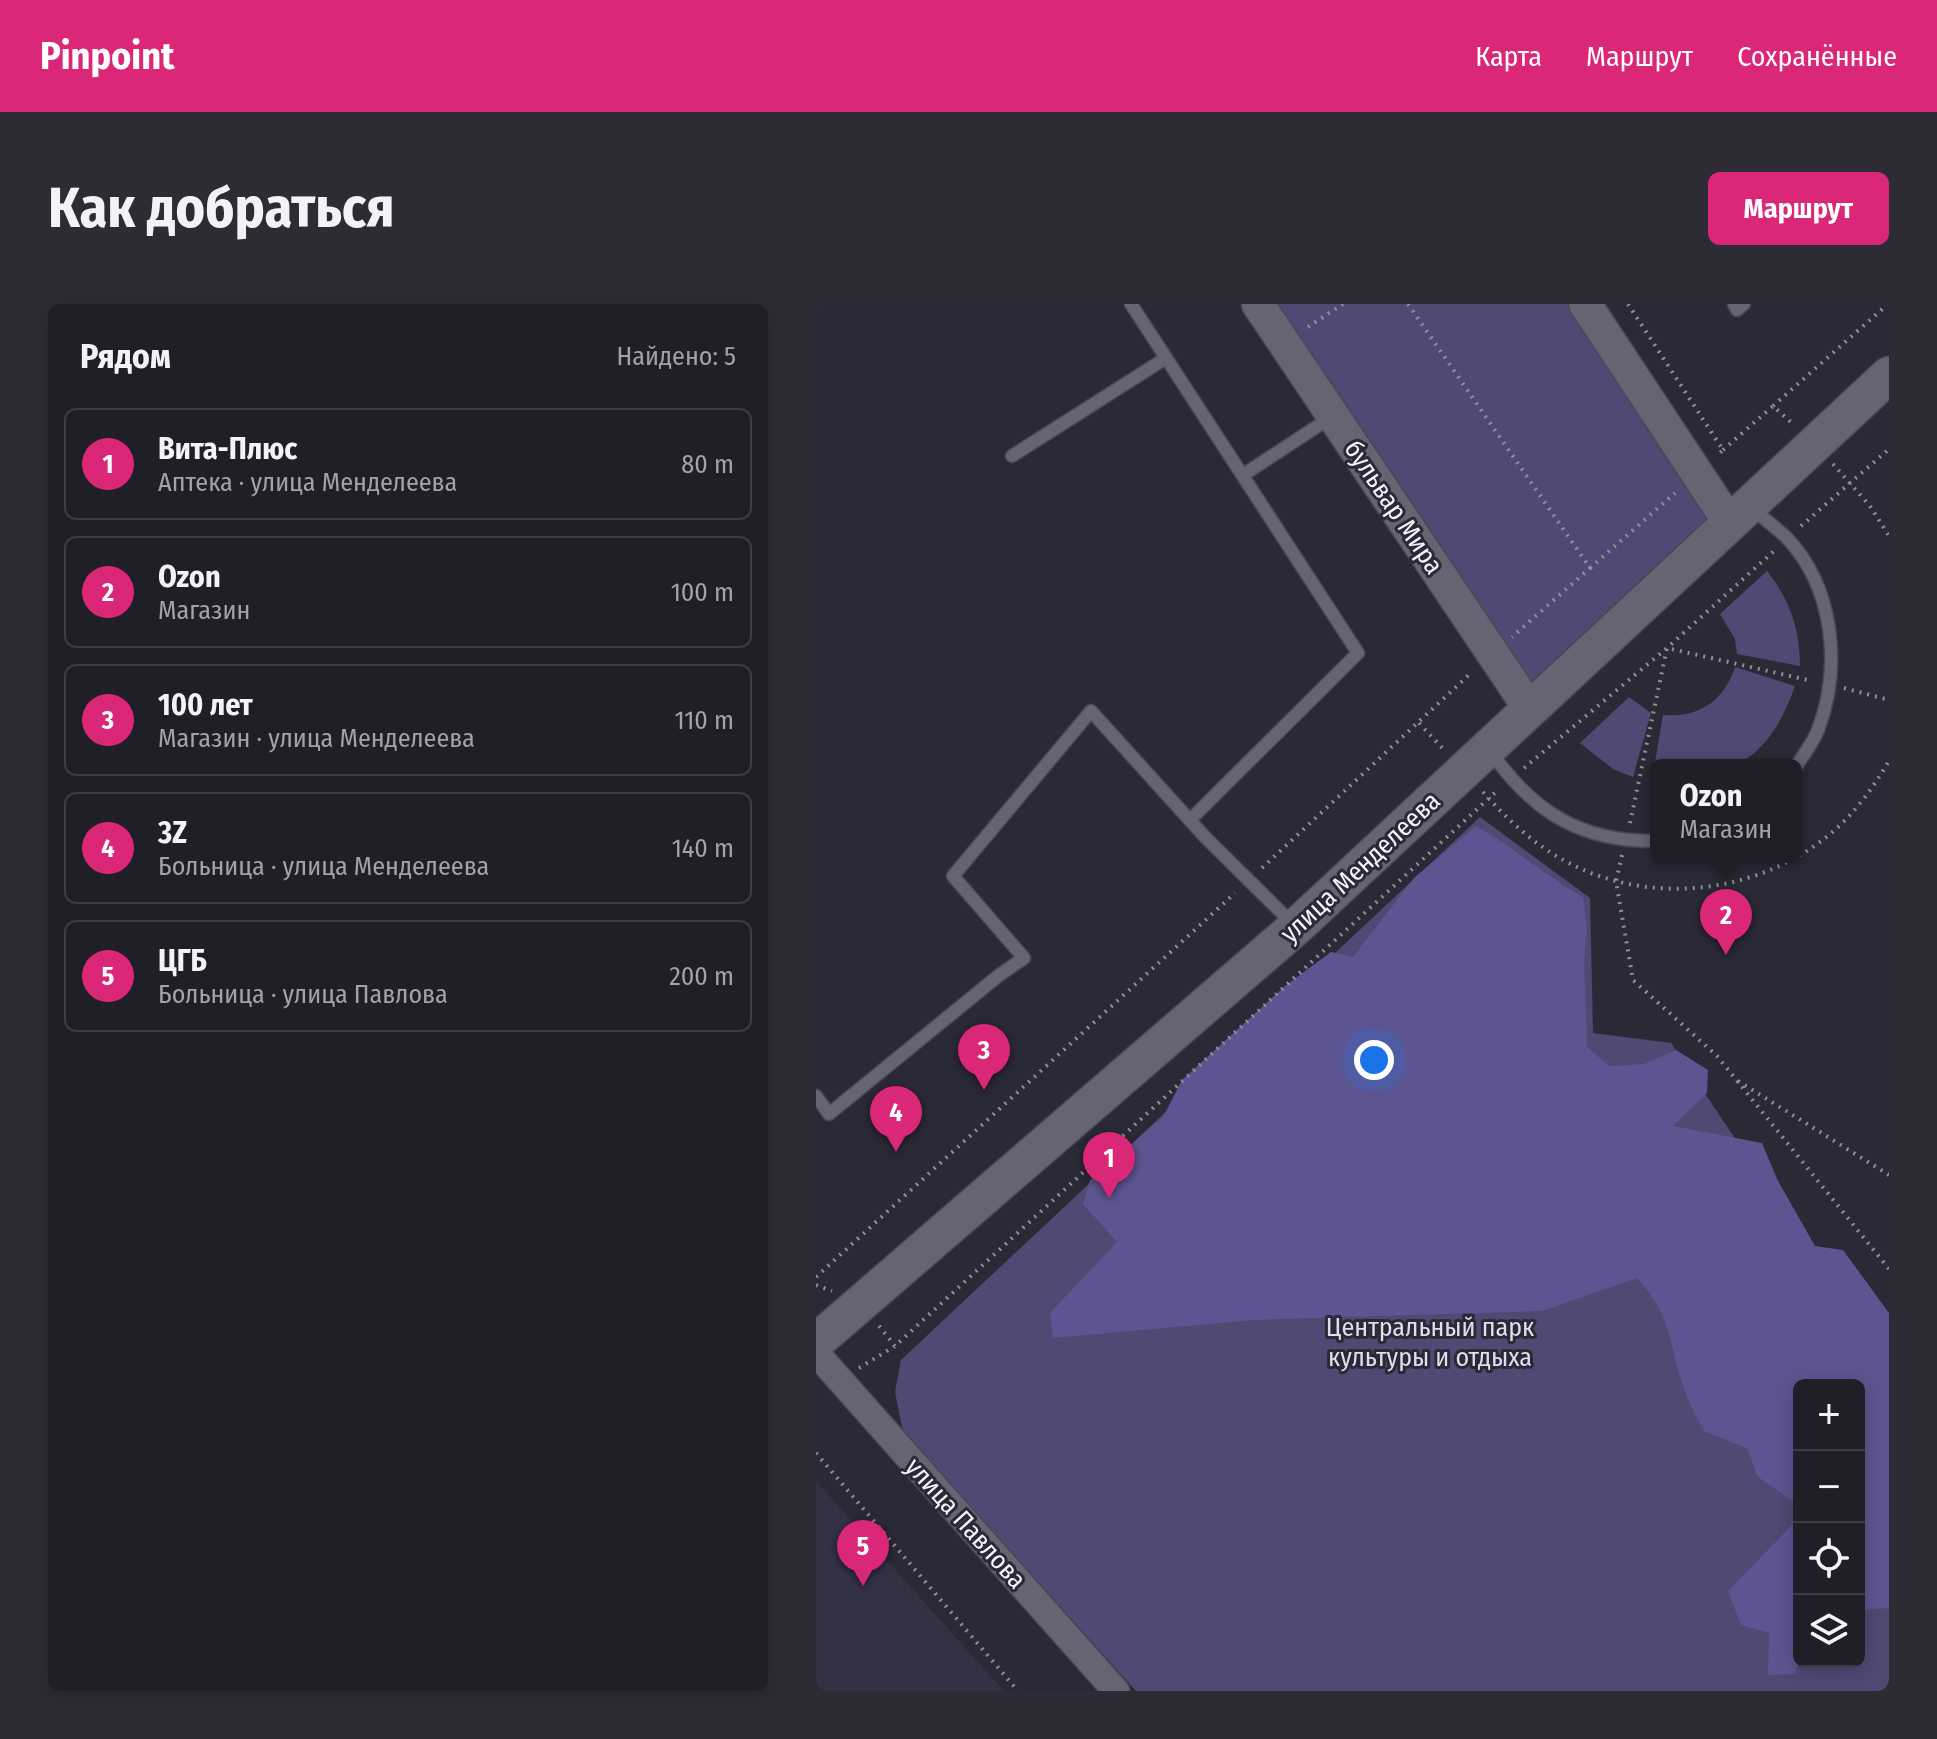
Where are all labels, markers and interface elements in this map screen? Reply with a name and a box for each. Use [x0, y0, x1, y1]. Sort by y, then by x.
text: Pinpoint [40, 33, 174, 79]
text: Карта [1475, 40, 1542, 73]
text: Маршрут [1586, 40, 1693, 73]
text: Сохранённые [1737, 40, 1897, 73]
button: Маршрут [1708, 172, 1889, 245]
text: Как добраться [48, 175, 394, 242]
text: Рядом [80, 336, 171, 377]
text: Найдено: 5 [617, 341, 736, 372]
text: Вита-Плюс [158, 431, 297, 467]
street label: бульвар Мира [1338, 435, 1450, 580]
text: 1 [103, 449, 114, 480]
text: 80 m [681, 449, 734, 480]
text: Аптека · улица Менделеева [158, 467, 457, 498]
text: Ozon [158, 559, 221, 595]
text: 2 [102, 577, 114, 608]
text: 100 m [671, 577, 734, 608]
text: Магазин [158, 595, 250, 626]
text: 100 лет [158, 687, 253, 723]
text: 3 [102, 705, 114, 736]
text: 110 m [674, 705, 734, 736]
text: Магазин · улица Менделеева [158, 723, 475, 754]
popup [1650, 759, 1802, 863]
text: Ozon [1680, 778, 1742, 814]
street label: улица Менделеева [1274, 786, 1446, 949]
text: Магазин [1680, 814, 1772, 845]
text: 3Z [158, 815, 187, 851]
text: 4 [101, 833, 115, 864]
text: 140 m [672, 833, 734, 864]
text: Больница · улица Менделеева [158, 851, 489, 882]
pin: 2 [1700, 889, 1752, 955]
text: ЦГБ [158, 943, 207, 979]
text: 5 [102, 961, 114, 992]
text: 200 m [669, 961, 734, 992]
text: Больница · улица Павлова [158, 979, 448, 1010]
pin: 3 [958, 1024, 1010, 1090]
your location [1354, 1040, 1394, 1080]
pin: 4 [870, 1086, 922, 1152]
pin: 1 [1083, 1132, 1135, 1198]
park label: Центральный парк культуры и отдыха [1326, 1312, 1534, 1373]
map controls [1793, 1379, 1865, 1667]
button: + [1793, 1379, 1865, 1451]
button: − [1793, 1451, 1865, 1523]
street label: улица Павлова [899, 1452, 1032, 1595]
pin: 5 [837, 1520, 889, 1586]
button: locate [1793, 1523, 1865, 1595]
button: layers [1793, 1595, 1865, 1667]

